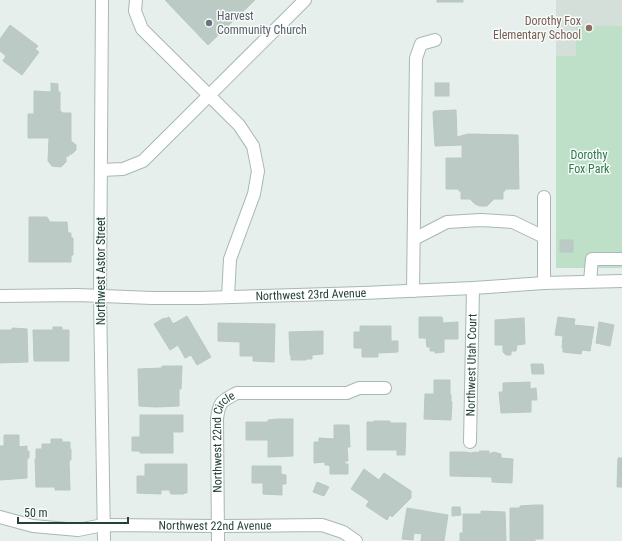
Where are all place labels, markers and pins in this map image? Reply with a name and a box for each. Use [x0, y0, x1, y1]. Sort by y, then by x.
place label: Harvest Community Church [217, 9, 307, 37]
place label: Dorothy Fox Elementary School [493, 14, 581, 42]
marker: Harvest Community Church [204, 18, 214, 28]
marker: Dorothy Fox Elementary School [584, 23, 594, 33]

